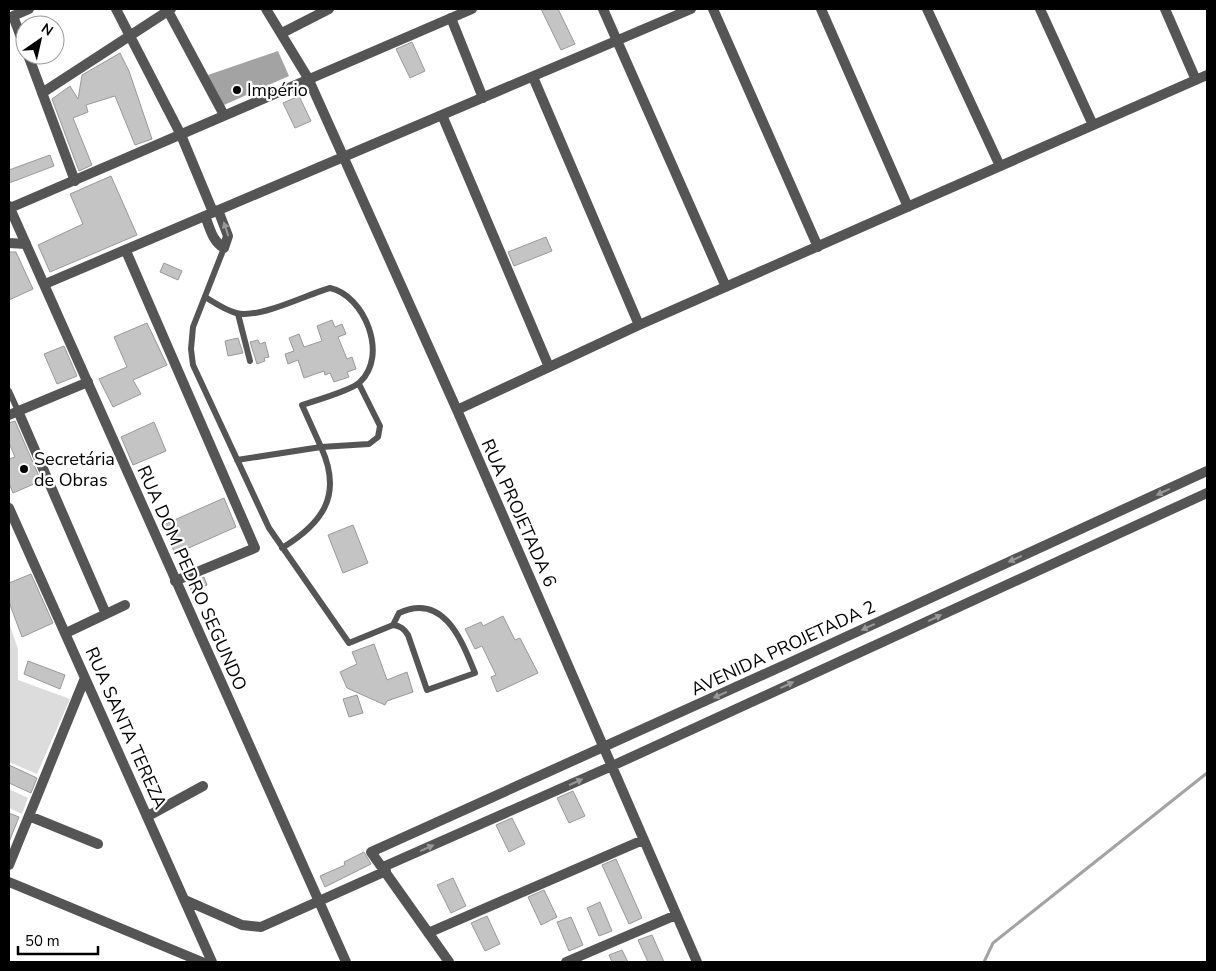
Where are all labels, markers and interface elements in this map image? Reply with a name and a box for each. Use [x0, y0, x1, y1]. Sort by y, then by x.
north arrow [15, 15, 65, 65]
text: N [37, 19, 57, 40]
place label: Império [247, 78, 308, 102]
marker: Império [231, 84, 243, 96]
one-way arrow [221, 221, 229, 236]
street label: RUA PROJETADA 6 [476, 435, 562, 591]
place label: Secretária de Obras [34, 447, 115, 492]
street label: RUA DOM PEDRO SEGUNDO [131, 462, 253, 694]
marker: Secretária de Obras [18, 463, 30, 475]
one-way arrow [1156, 488, 1170, 496]
one-way arrow [1008, 555, 1022, 563]
street label: AVENIDA PROJETADA 2 [687, 595, 879, 701]
one-way arrow [928, 613, 942, 621]
one-way arrow [861, 623, 875, 631]
street label: RUA SANTA TEREZA [79, 643, 173, 813]
one-way arrow [780, 681, 794, 689]
one-way arrow [713, 691, 727, 699]
one-way arrow [569, 777, 583, 785]
one-way arrow [420, 843, 434, 851]
scale bar [18, 924, 98, 956]
text: 50 m [25, 931, 60, 951]

